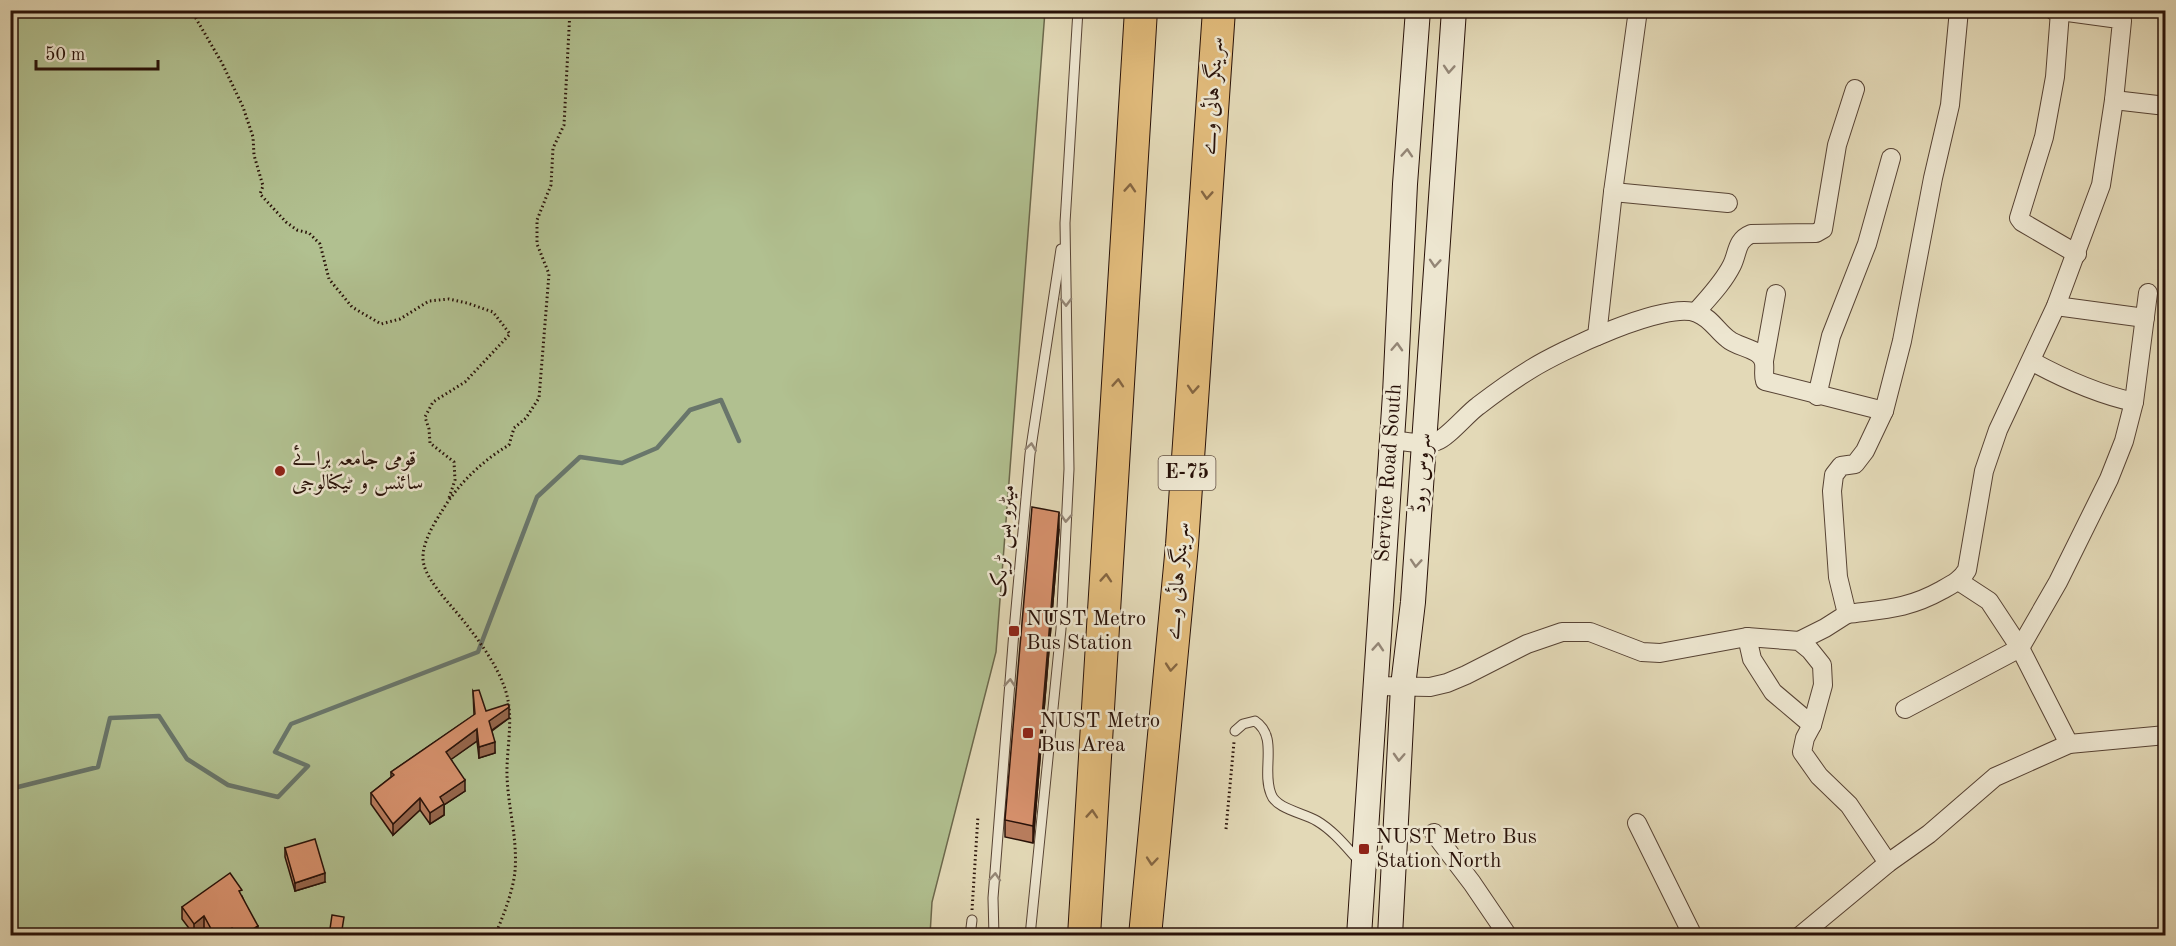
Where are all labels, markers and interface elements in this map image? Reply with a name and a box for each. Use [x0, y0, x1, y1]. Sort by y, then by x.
scale bar [36, 33, 158, 71]
street label: سرینگر ہائی وے [1194, 36, 1230, 156]
text: 50 m [45, 46, 85, 64]
one-way arrow [1443, 64, 1456, 73]
one-way arrow [1400, 148, 1413, 157]
one-way arrow [1124, 184, 1137, 193]
one-way arrow [1200, 190, 1213, 199]
one-way arrow [1429, 259, 1442, 268]
one-way arrow [1060, 298, 1072, 307]
one-way arrow [1390, 343, 1403, 352]
one-way arrow [1112, 379, 1125, 388]
street label: Service Road South [1372, 383, 1406, 563]
one-way arrow [1187, 385, 1200, 394]
street label: سروس روڈ [1407, 432, 1437, 514]
one-way arrow [1025, 442, 1037, 451]
place label: قومی جامعہ برائے سائنس و ٹیکنالوجی [292, 444, 424, 496]
road number: E-75 [1158, 456, 1216, 490]
marker: قومی جامعہ برائے سائنس و ٹیکنالوجی [273, 464, 287, 478]
street label: میٹرو بس ٹریک [987, 484, 1021, 598]
one-way arrow [1060, 514, 1073, 523]
street label: سرینگر ہائی وے [1158, 521, 1196, 641]
one-way arrow [1409, 558, 1422, 567]
one-way arrow [1100, 573, 1113, 582]
place label: NUST Metro Bus Station [1026, 609, 1146, 654]
marker: NUST Metro Bus Station [1007, 624, 1021, 638]
one-way arrow [1371, 642, 1384, 651]
one-way arrow [1165, 663, 1178, 672]
one-way arrow [1003, 678, 1016, 687]
place label: NUST Metro Bus Area [1040, 711, 1160, 756]
marker: NUST Metro Bus Area [1021, 726, 1035, 740]
one-way arrow [1393, 752, 1406, 761]
one-way arrow [1085, 810, 1098, 819]
place label: NUST Metro Bus Station North [1376, 827, 1537, 872]
marker: NUST Metro Bus Station North [1357, 842, 1371, 856]
one-way arrow [1146, 857, 1159, 866]
one-way arrow [988, 873, 1001, 882]

